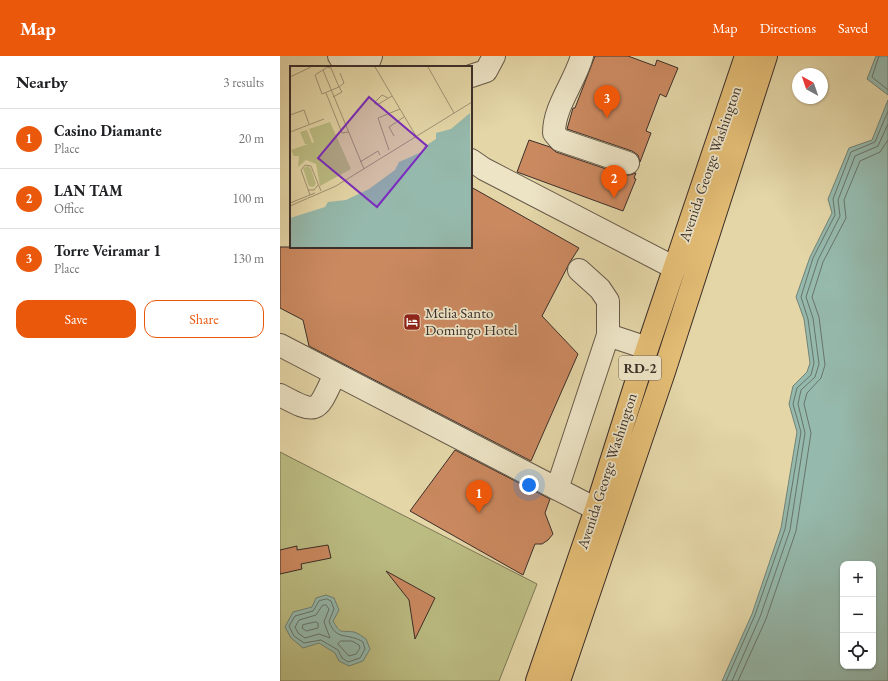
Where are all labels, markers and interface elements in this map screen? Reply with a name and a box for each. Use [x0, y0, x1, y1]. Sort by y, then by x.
text: Map [20, 16, 56, 41]
text: Map [712, 19, 738, 37]
text: Directions [760, 19, 816, 37]
text: Saved [838, 19, 868, 37]
inset map [290, 66, 472, 248]
north arrow [792, 68, 828, 104]
text: Nearby [16, 71, 68, 93]
text: 3 results [223, 74, 264, 91]
street label: Avenida George Washington [674, 84, 745, 245]
pin: 3 [594, 85, 620, 118]
text: Casino Diamante [54, 121, 162, 140]
text: 1 [26, 130, 32, 147]
text: 20 m [239, 130, 264, 147]
text: Place [54, 140, 80, 157]
pin: 2 [601, 165, 627, 198]
text: LAN TAM [54, 181, 123, 200]
text: 2 [26, 190, 32, 207]
text: 100 m [233, 190, 264, 207]
text: Office [54, 200, 84, 217]
text: Torre Veiramar 1 [54, 241, 161, 260]
text: 3 [26, 250, 32, 267]
text: 130 m [233, 250, 264, 267]
text: Place [54, 260, 80, 277]
button: Save [16, 300, 136, 338]
button: Share [144, 300, 264, 338]
place label: Melia Santo Domingo Hotel [425, 303, 518, 339]
hotel icon: Melia Santo Domingo Hotel [402, 312, 422, 332]
road number: RD-2 [619, 356, 661, 380]
street label: Avenida George Washington [572, 390, 641, 552]
your location [519, 475, 539, 495]
pin: 1 [466, 480, 492, 513]
map controls [840, 561, 876, 669]
button: + [840, 561, 876, 597]
button: − [840, 597, 876, 633]
button: locate [840, 633, 876, 669]

